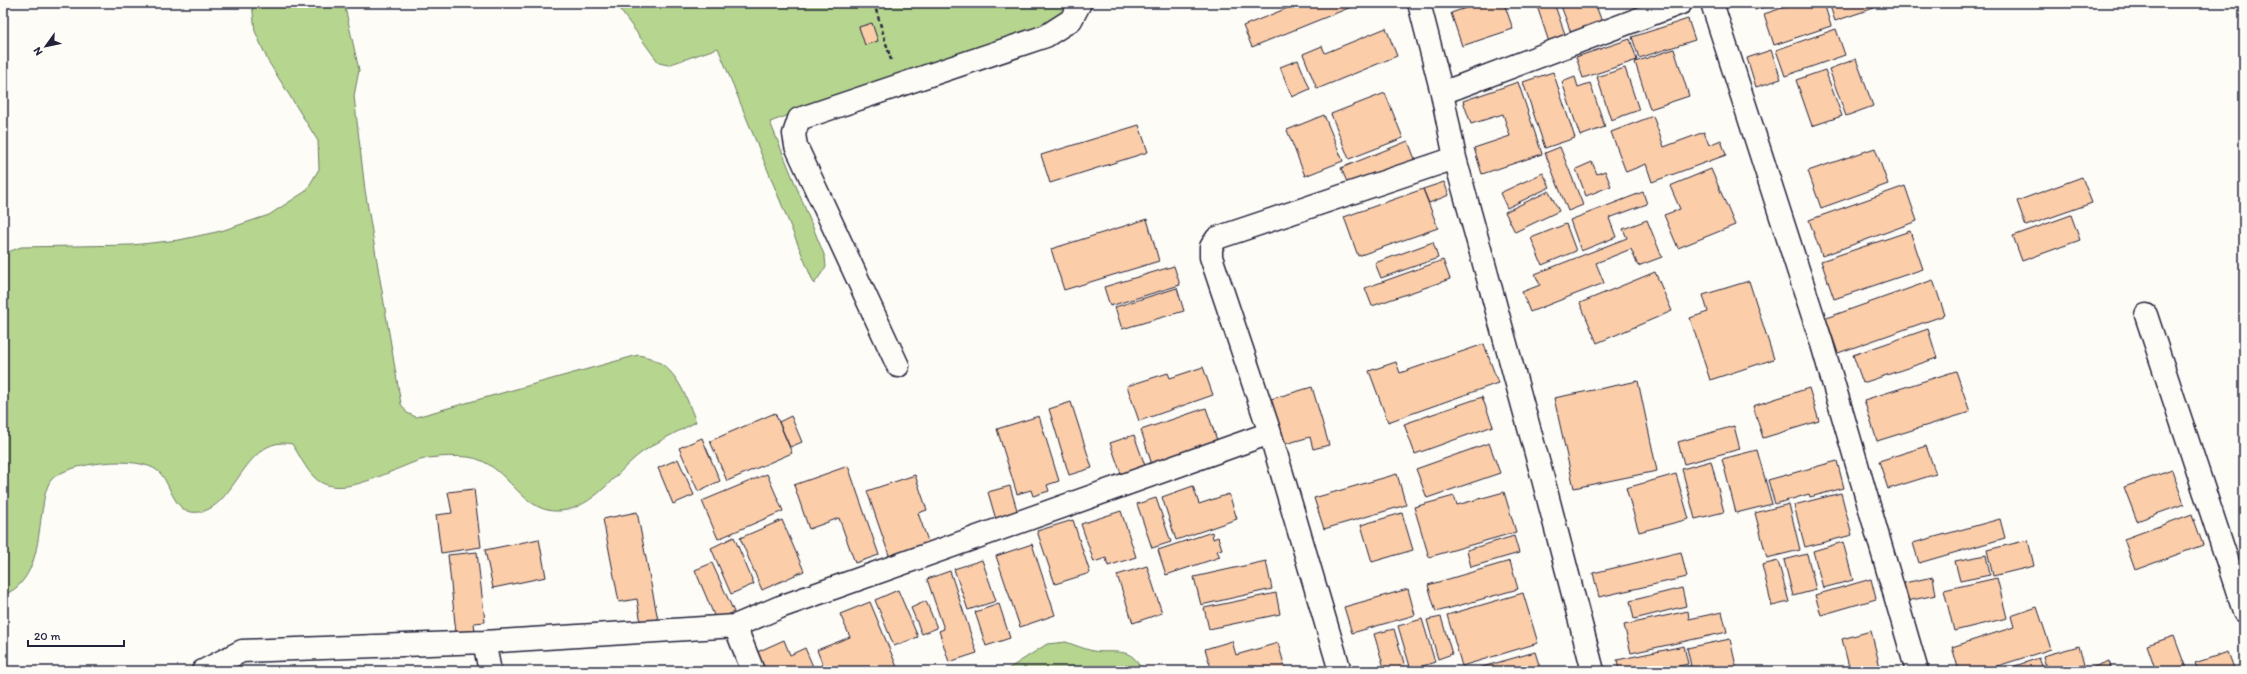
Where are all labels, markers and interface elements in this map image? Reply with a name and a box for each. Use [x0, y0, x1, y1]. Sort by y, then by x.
north arrow [26, 26, 66, 66]
text: N [31, 45, 46, 58]
scale bar [28, 622, 124, 648]
text: 20 m [34, 629, 61, 643]

